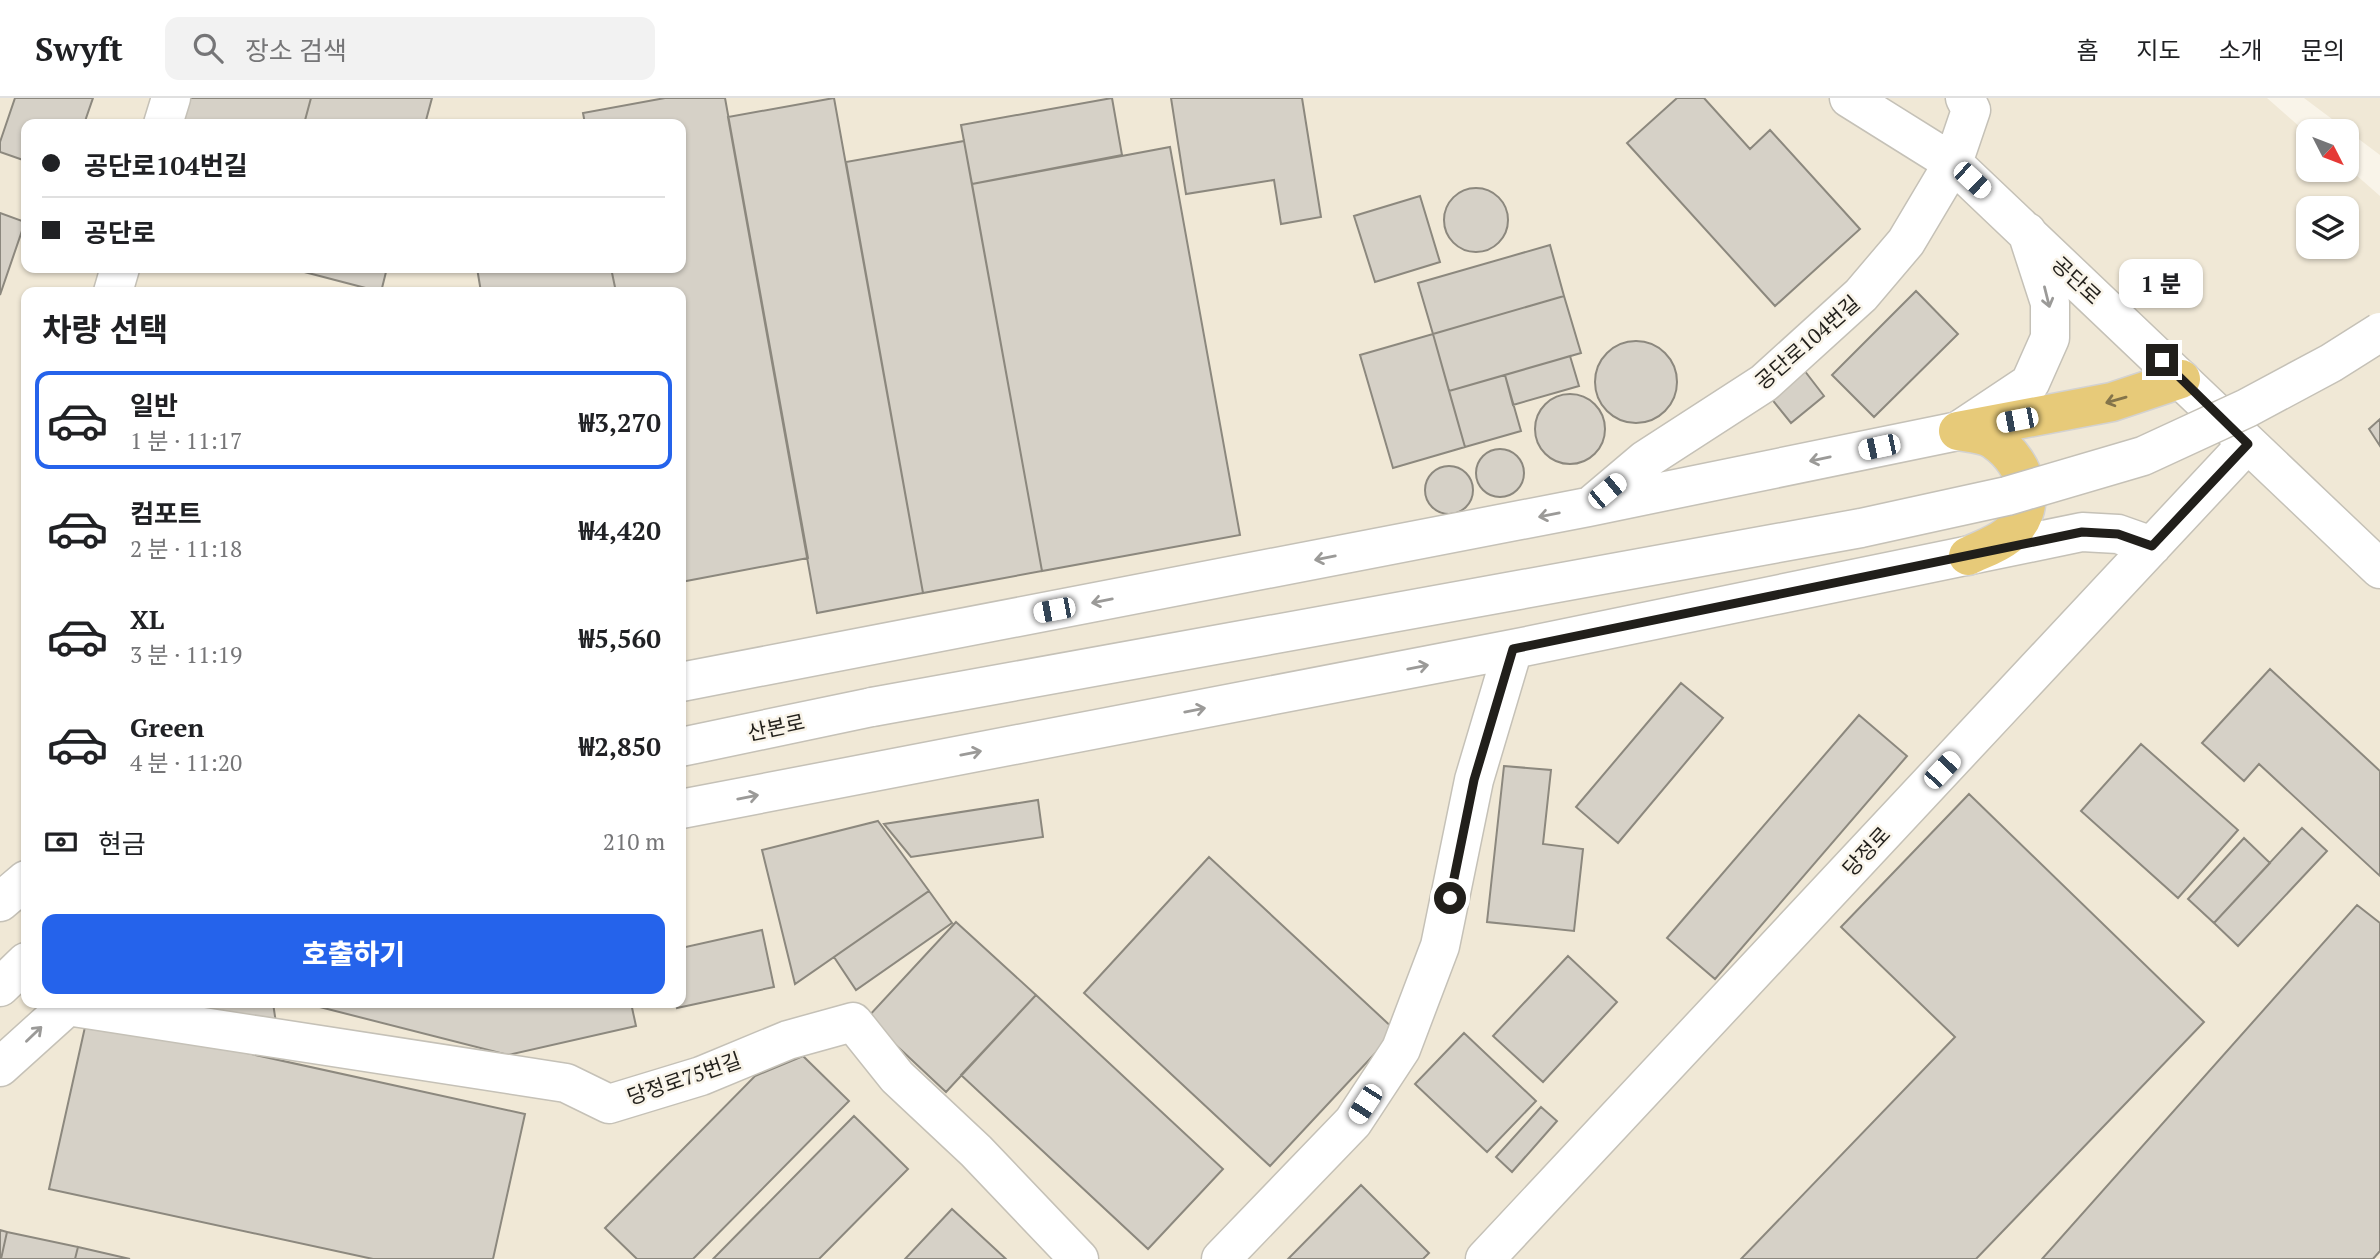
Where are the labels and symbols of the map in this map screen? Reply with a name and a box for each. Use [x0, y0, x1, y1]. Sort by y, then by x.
north arrow [2296, 119, 2359, 182]
car [1950, 158, 1995, 202]
street label: 공단로 [2046, 250, 2108, 310]
callout: 1 분 [2120, 258, 2204, 308]
one-way arrow [2041, 285, 2054, 308]
street label: 공단로104번길 [1749, 289, 1865, 395]
route end [2146, 344, 2178, 376]
one-way arrow [2106, 394, 2128, 407]
car [1995, 406, 2040, 434]
car [1857, 432, 1902, 462]
one-way arrow [1809, 453, 1832, 467]
car [1585, 469, 1630, 513]
one-way arrow [1538, 508, 1561, 522]
one-way arrow [1314, 551, 1337, 565]
one-way arrow [1091, 594, 1114, 608]
car [1032, 596, 1077, 624]
one-way arrow [1406, 660, 1429, 674]
one-way arrow [1183, 703, 1206, 717]
street label: 산본로 [745, 707, 807, 747]
one-way arrow [959, 746, 982, 760]
car [1920, 747, 1965, 793]
one-way arrow [736, 789, 759, 803]
street label: 당정로 [1836, 820, 1896, 882]
route start [1434, 882, 1466, 914]
one-way arrow [26, 1025, 43, 1042]
street label: 당정로75번길 [623, 1045, 745, 1111]
car [1345, 1081, 1386, 1127]

